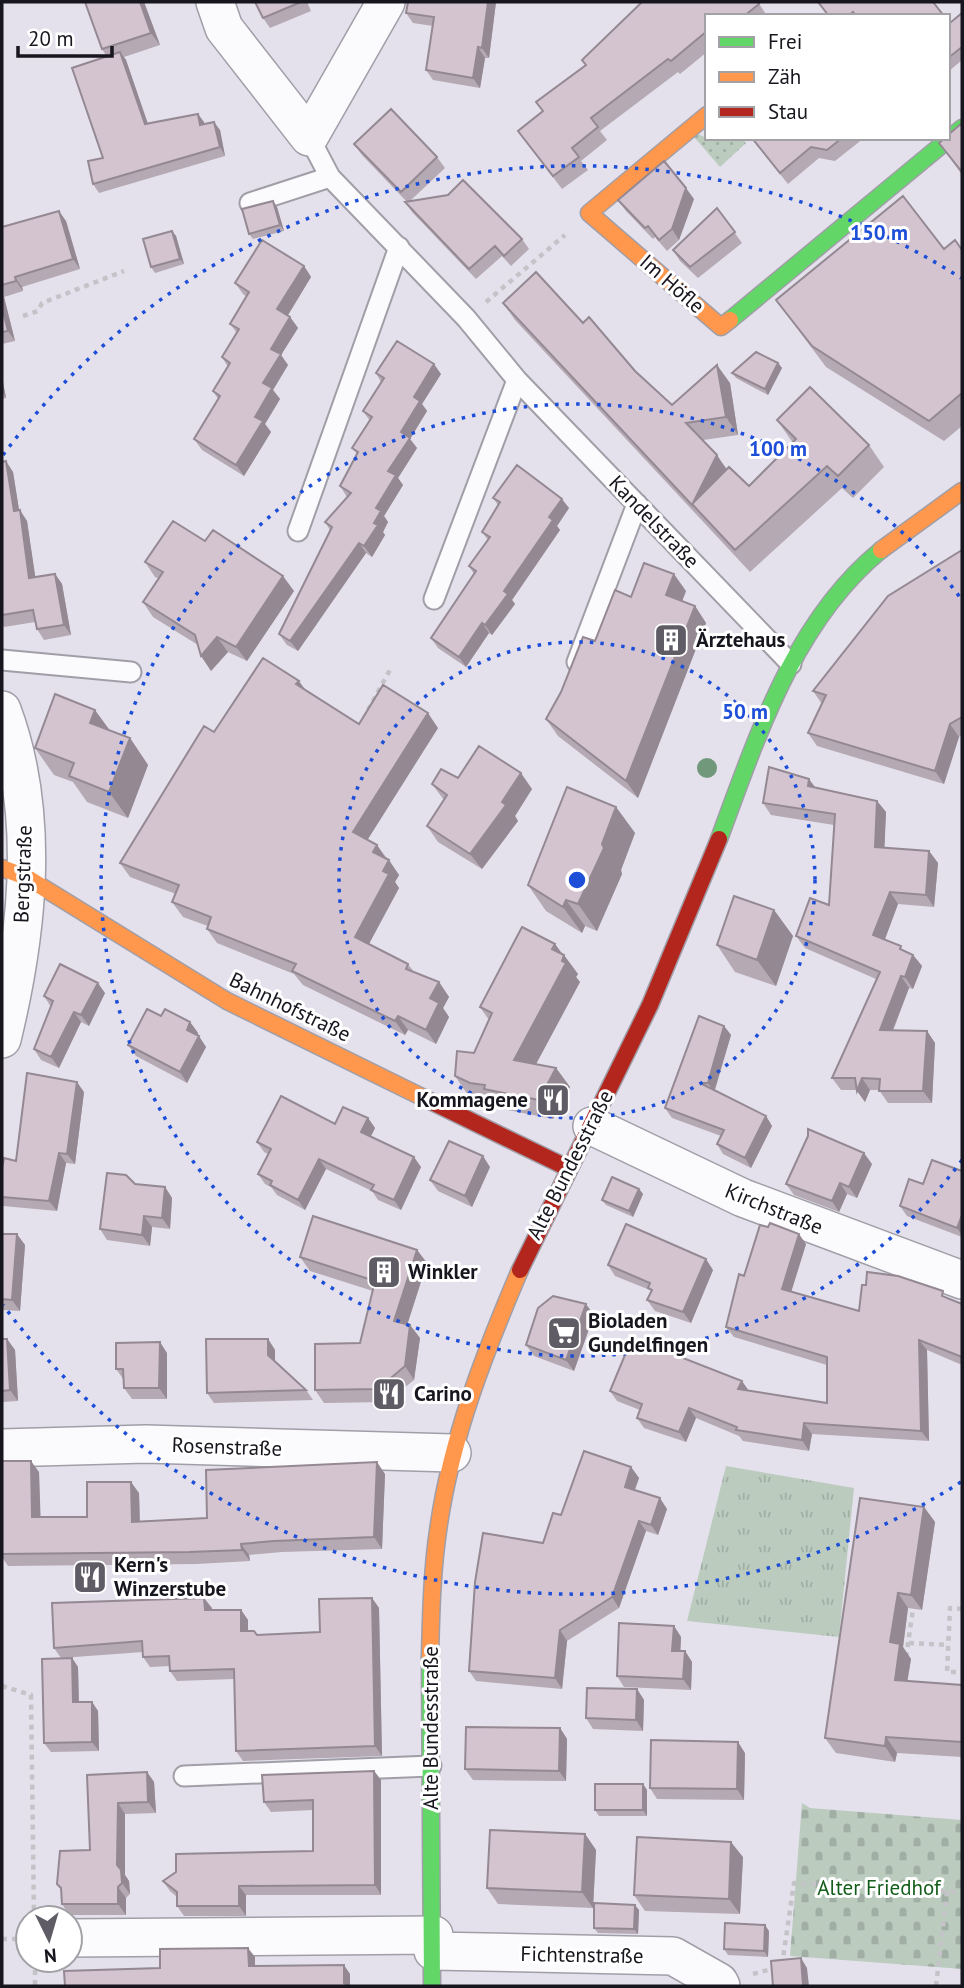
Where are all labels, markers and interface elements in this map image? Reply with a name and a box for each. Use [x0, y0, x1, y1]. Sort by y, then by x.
scale bar [18, 14, 112, 58]
legend [705, 14, 950, 140]
text: 20 m [28, 25, 74, 52]
text: Frei [768, 28, 802, 55]
text: Zäh [768, 63, 801, 90]
text: Stau [768, 98, 808, 125]
text: 150 m [850, 219, 908, 246]
street label: Im Höfle [634, 248, 710, 319]
text: 100 m [749, 435, 807, 462]
street label: Kandelstraße [603, 470, 705, 574]
building icon: Ärztehaus [652, 621, 690, 659]
place label: Ärztehaus [696, 626, 785, 653]
text: 50 m [722, 698, 768, 725]
street label: Bergstraße [7, 825, 38, 923]
centre of rings [565, 868, 589, 892]
street label: Bahnhofstraße [225, 966, 355, 1048]
restaurant icon: Kommagene [534, 1081, 572, 1119]
place label: Kommagene [416, 1086, 528, 1113]
street label: Alte Bundesstraße [520, 1086, 619, 1244]
street label: Kirchstraße [721, 1177, 827, 1240]
building icon: Winkler [365, 1253, 403, 1291]
place label: Winkler [408, 1258, 478, 1285]
place label: Bioladen Gundelfingen [588, 1307, 708, 1358]
supermarket icon: Bioladen Gundelfingen [545, 1314, 583, 1352]
restaurant icon: Carino [370, 1375, 408, 1413]
place label: Carino [414, 1380, 472, 1407]
street label: Rosenstraße [171, 1431, 283, 1462]
place label: Kern's Winzerstube [114, 1551, 226, 1602]
restaurant icon: Kern's Winzerstube [71, 1558, 109, 1596]
street label: Alte Bundesstraße [417, 1646, 444, 1810]
park label: Alter Friedhof [817, 1874, 942, 1901]
north arrow [14, 1904, 84, 1974]
street label: Fichtenstraße [520, 1940, 644, 1969]
text: N [43, 1943, 58, 1968]

